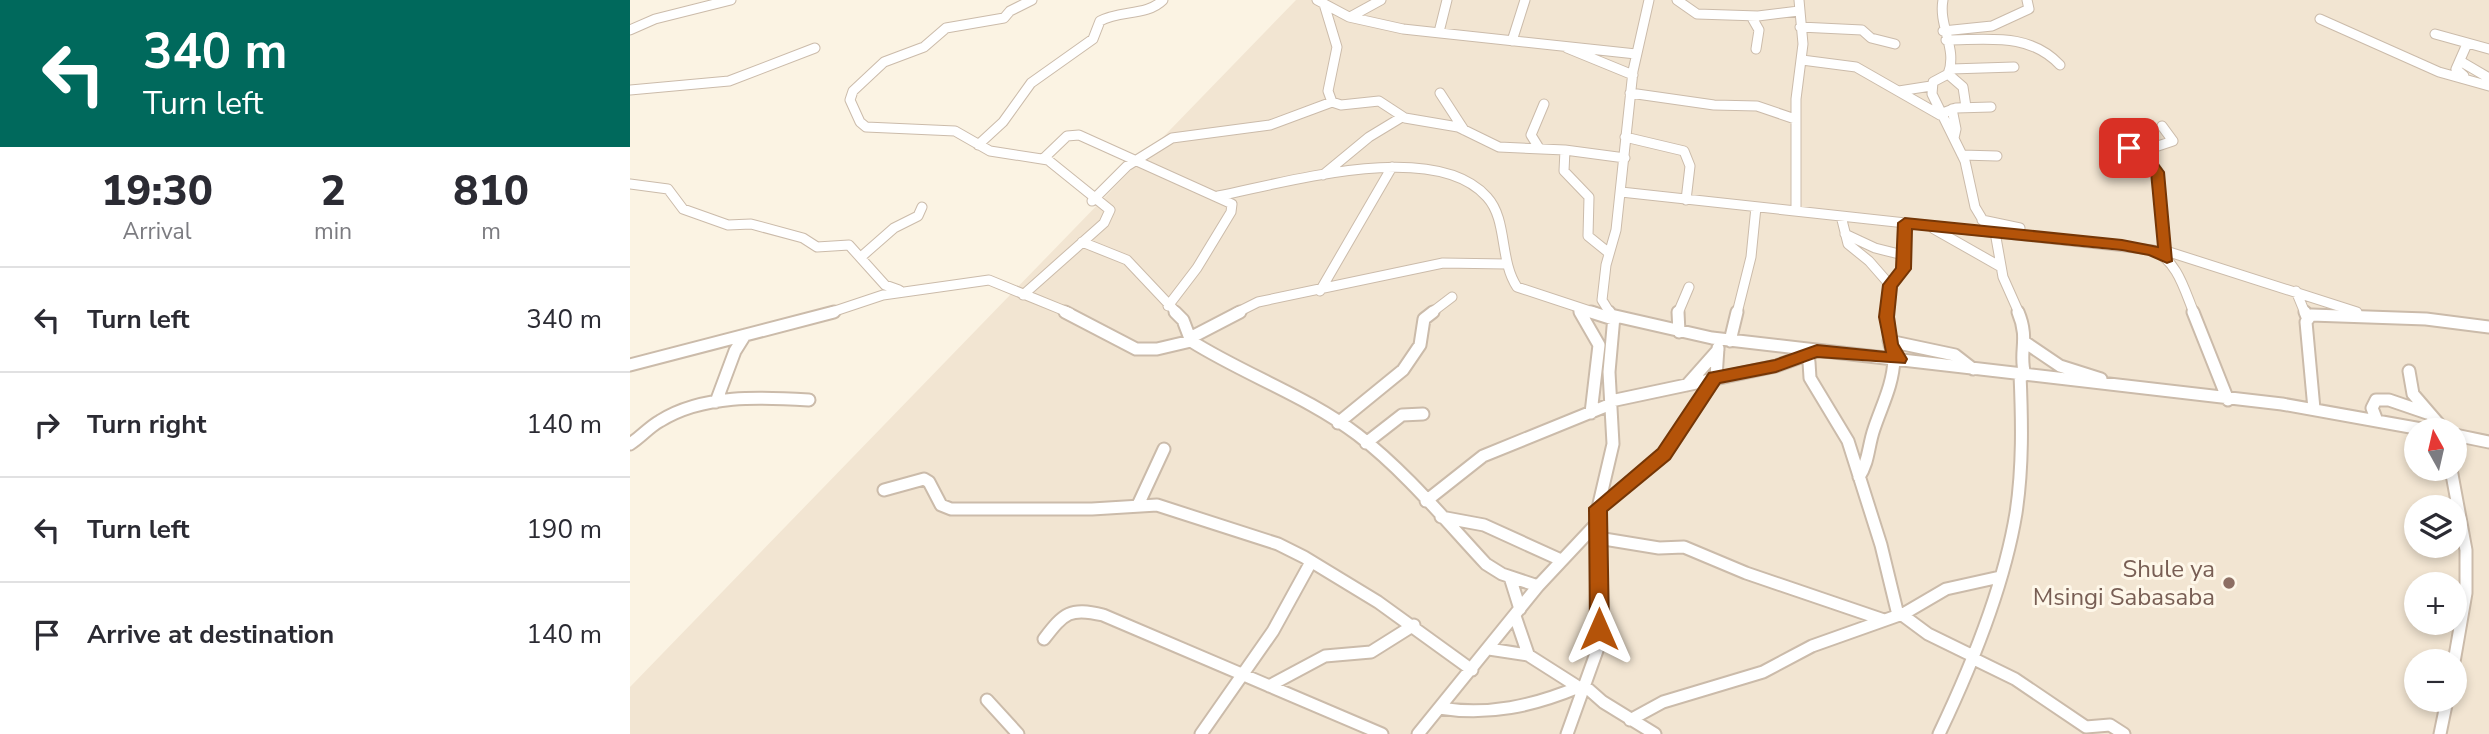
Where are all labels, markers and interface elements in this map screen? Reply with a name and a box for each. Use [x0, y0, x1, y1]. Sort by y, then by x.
text: 340 m [143, 18, 287, 85]
icon: left [28, 28, 119, 119]
text: Turn left [143, 82, 263, 125]
pin [2099, 118, 2159, 178]
icon: arrive [2110, 129, 2148, 167]
text: 19:30 [101, 163, 213, 220]
text: 2 [320, 163, 346, 220]
text: 810 [453, 163, 529, 220]
text: Arrival [122, 216, 192, 247]
text: min [314, 216, 352, 247]
text: m [481, 216, 501, 247]
icon: left [28, 301, 66, 339]
text: Turn left [87, 302, 190, 337]
text: 340 m [526, 302, 602, 337]
icon: right [28, 406, 66, 444]
text: Turn right [87, 407, 206, 442]
text: 140 m [526, 407, 602, 442]
north arrow [2404, 418, 2468, 481]
map controls [2404, 418, 2467, 712]
button: layers [2404, 495, 2467, 558]
icon: left [28, 511, 66, 549]
text: Turn left [87, 512, 190, 547]
text: 190 m [526, 512, 602, 547]
place label: Shule ya Msingi Sabasaba [2033, 553, 2215, 613]
button: + [2404, 572, 2467, 635]
marker: Shule ya Msingi Sabasaba [2221, 575, 2237, 591]
position arrow [1562, 592, 1636, 666]
icon: arrive [28, 616, 66, 654]
text: Arrive at destination [87, 617, 334, 652]
text: 140 m [526, 617, 602, 652]
button: − [2404, 649, 2467, 712]

